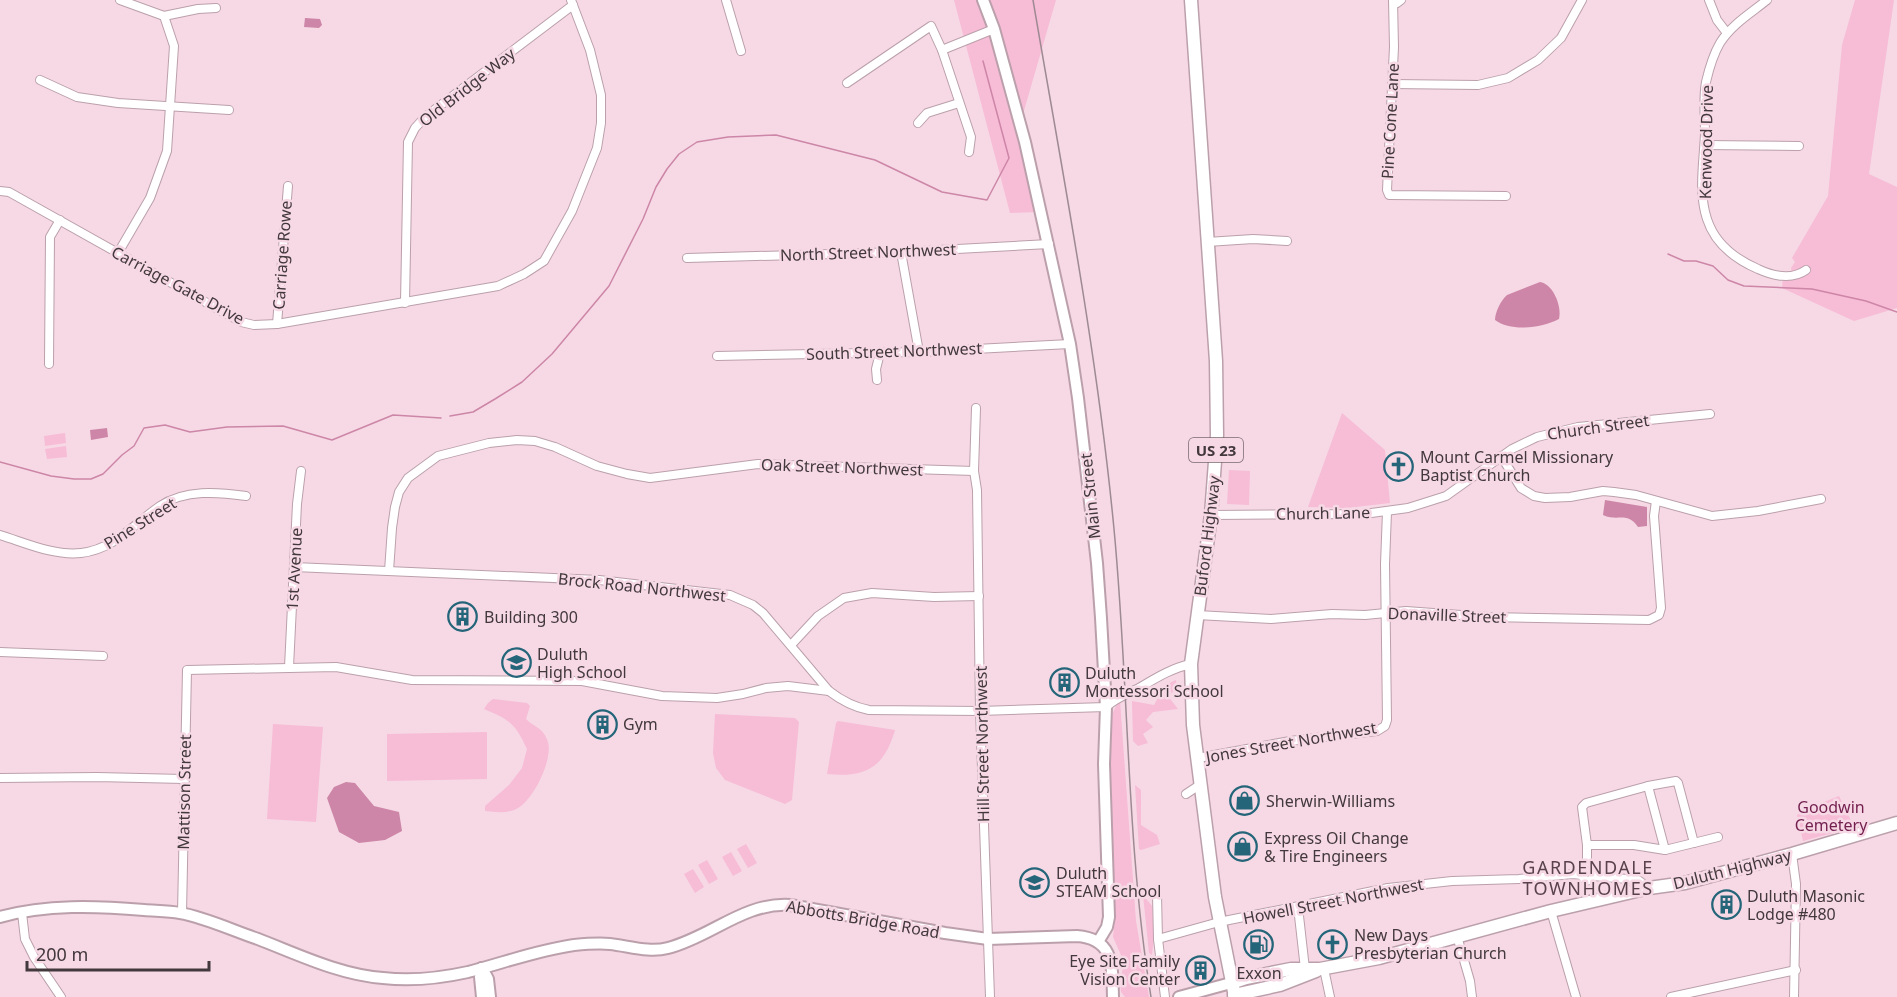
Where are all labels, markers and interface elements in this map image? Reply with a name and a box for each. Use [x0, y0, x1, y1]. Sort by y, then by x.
street label: Old Bridge Way [414, 42, 520, 131]
street label: Pine Cone Lane [1376, 62, 1404, 180]
street label: Kenwood Drive [1694, 85, 1718, 199]
street label: Carriage Rowe [267, 200, 297, 310]
street label: North Street Northwest [780, 238, 957, 266]
street label: Carriage Gate Drive [108, 241, 248, 329]
street label: South Street Northwest [806, 337, 983, 365]
street label: Church Street [1546, 409, 1651, 445]
road number: US 23 [1189, 438, 1243, 462]
place label: Mount Carmel Missionary Baptist Church [1420, 446, 1614, 486]
church icon: Mount Carmel Missionary Baptist Church [1383, 450, 1415, 482]
street label: Main Street [1075, 452, 1105, 540]
street label: Oak Street Northwest [761, 453, 924, 481]
street label: Buford Highway [1189, 474, 1225, 597]
street label: Pine Street [100, 492, 181, 554]
street label: Church Lane [1276, 501, 1370, 525]
street label: 1st Avenue [281, 527, 307, 611]
street label: Brock Road Northwest [557, 567, 727, 607]
building icon: Building 300 [447, 601, 479, 633]
street label: Donaville Street [1387, 602, 1507, 628]
place label: Building 300 [484, 606, 578, 628]
place label: Duluth High School [537, 643, 627, 683]
school or university icon: Duluth High School [500, 647, 532, 679]
place label: Duluth Montessori School [1085, 662, 1224, 702]
street label: Hill Street Northwest [970, 665, 994, 822]
building icon: Duluth Montessori School [1048, 666, 1080, 698]
building icon: Gym [586, 708, 618, 740]
place label: Gym [623, 713, 658, 735]
street label: Jones Street Northwest [1202, 716, 1378, 768]
street label: Mattison Street [172, 734, 196, 850]
shop icon: Sherwin-Williams [1229, 785, 1261, 817]
place label: Sherwin-Williams [1266, 790, 1395, 812]
park label: Goodwin Cemetery [1795, 796, 1868, 836]
place label: Express Oil Change & Tire Engineers [1264, 827, 1409, 867]
shop icon: Express Oil Change & Tire Engineers [1227, 831, 1259, 863]
street label: Duluth Highway [1671, 844, 1794, 894]
district label: GARDENDALE TOWNHOMES [1522, 855, 1654, 900]
place label: Duluth STEAM School [1056, 862, 1161, 902]
school or university icon: Duluth STEAM School [1019, 866, 1051, 898]
street label: Howell Street Northwest [1241, 873, 1425, 929]
place label: Duluth Masonic Lodge #480 [1747, 885, 1865, 925]
building icon: Duluth Masonic Lodge #480 [1710, 889, 1742, 921]
street label: Abbotts Bridge Road [785, 895, 941, 943]
place label: New Days Presbyterian Church [1354, 924, 1507, 964]
church icon: New Days Presbyterian Church [1317, 928, 1349, 960]
fuel station icon: Exxon [1243, 929, 1275, 961]
scale bar [27, 934, 208, 972]
text: 200 m [36, 942, 88, 966]
place label: Eye Site Family Vision Center [1069, 950, 1181, 990]
building icon: Eye Site Family Vision Center [1185, 954, 1217, 986]
place label: Exxon [1236, 962, 1282, 984]

